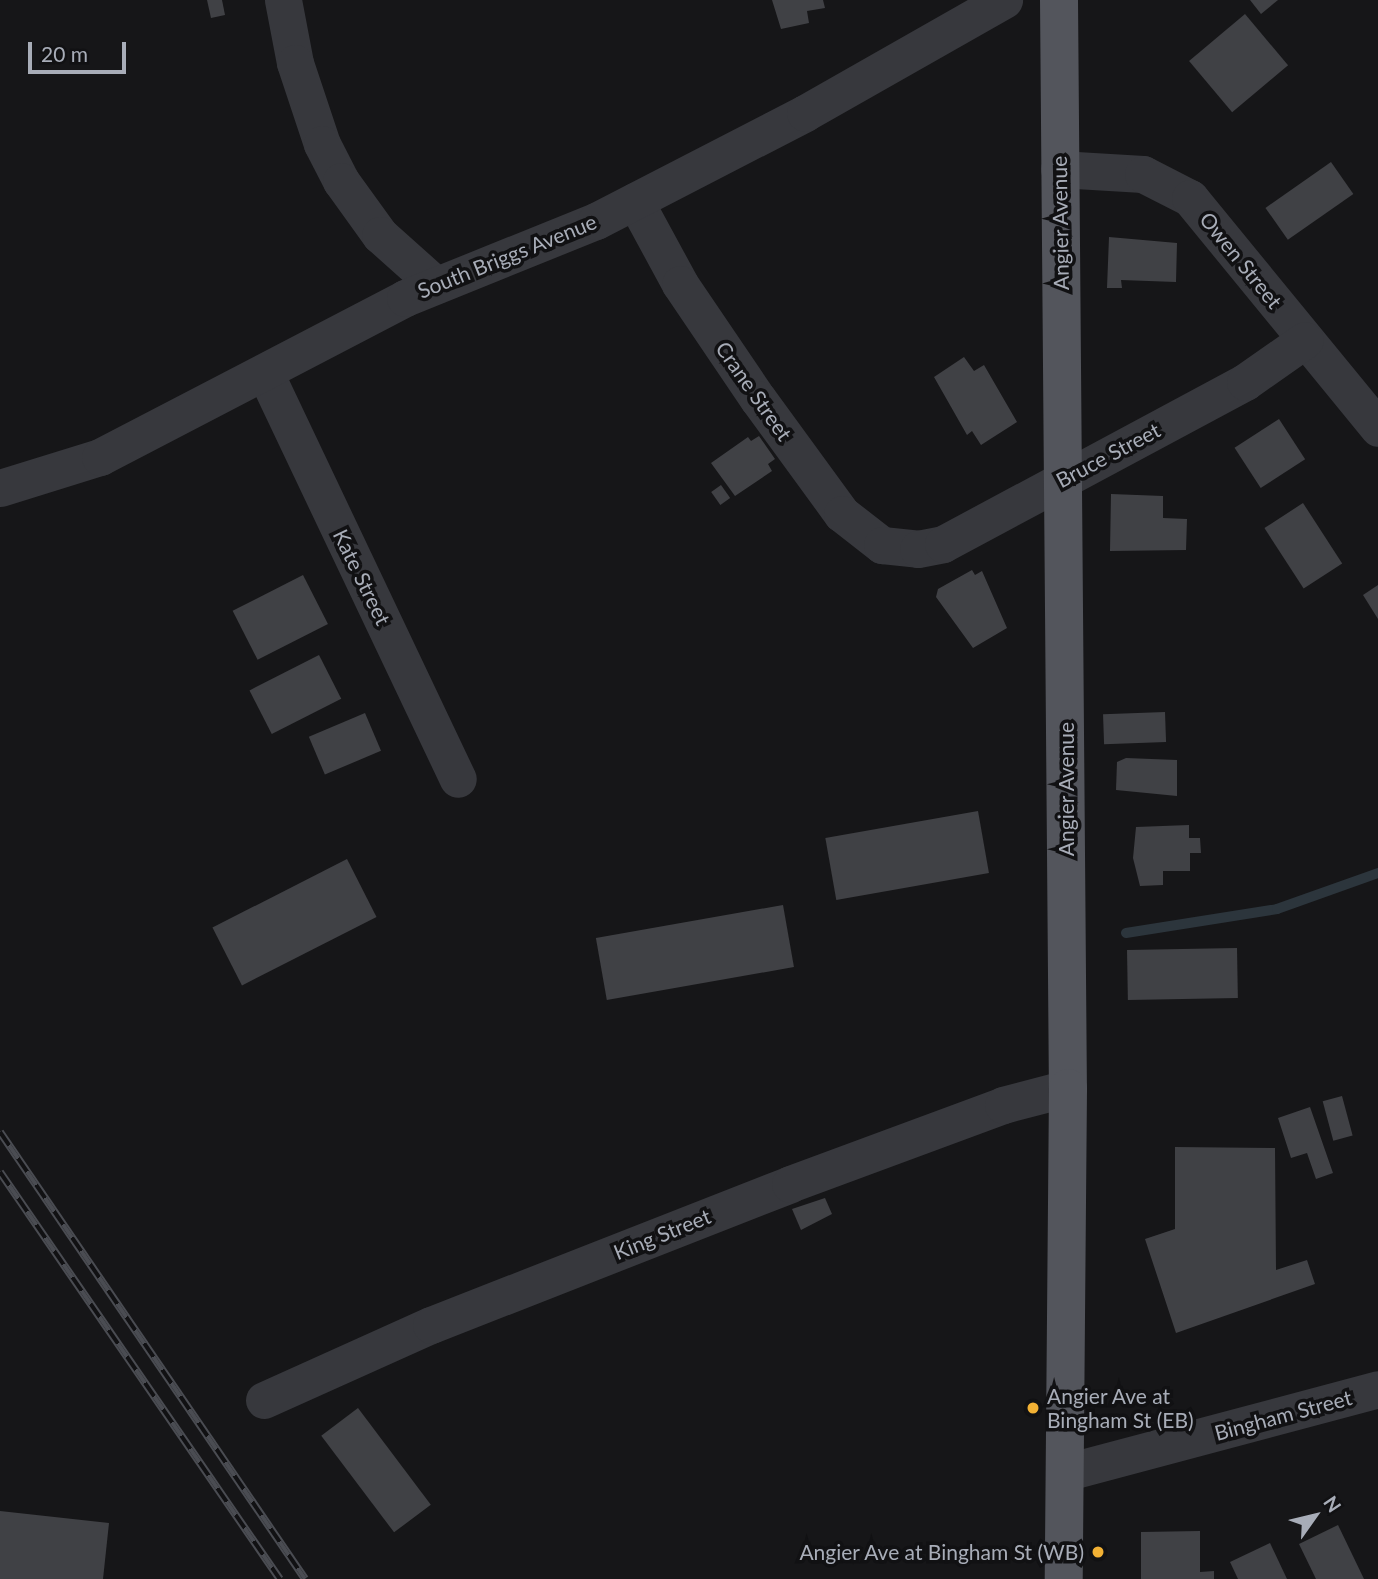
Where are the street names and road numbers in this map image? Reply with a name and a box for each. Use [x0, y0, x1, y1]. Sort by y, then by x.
street label: Angier Avenue [1046, 155, 1074, 291]
street label: Owen Street [1195, 207, 1287, 313]
street label: South Briggs Avenue [414, 208, 600, 304]
street label: Crane Street [711, 337, 797, 445]
street label: Bruce Street [1052, 417, 1164, 493]
street label: Kate Street [328, 525, 396, 629]
street label: Angier Avenue [1053, 721, 1079, 857]
street label: King Street [610, 1203, 714, 1265]
street label: Bingham Street [1212, 1385, 1354, 1445]

